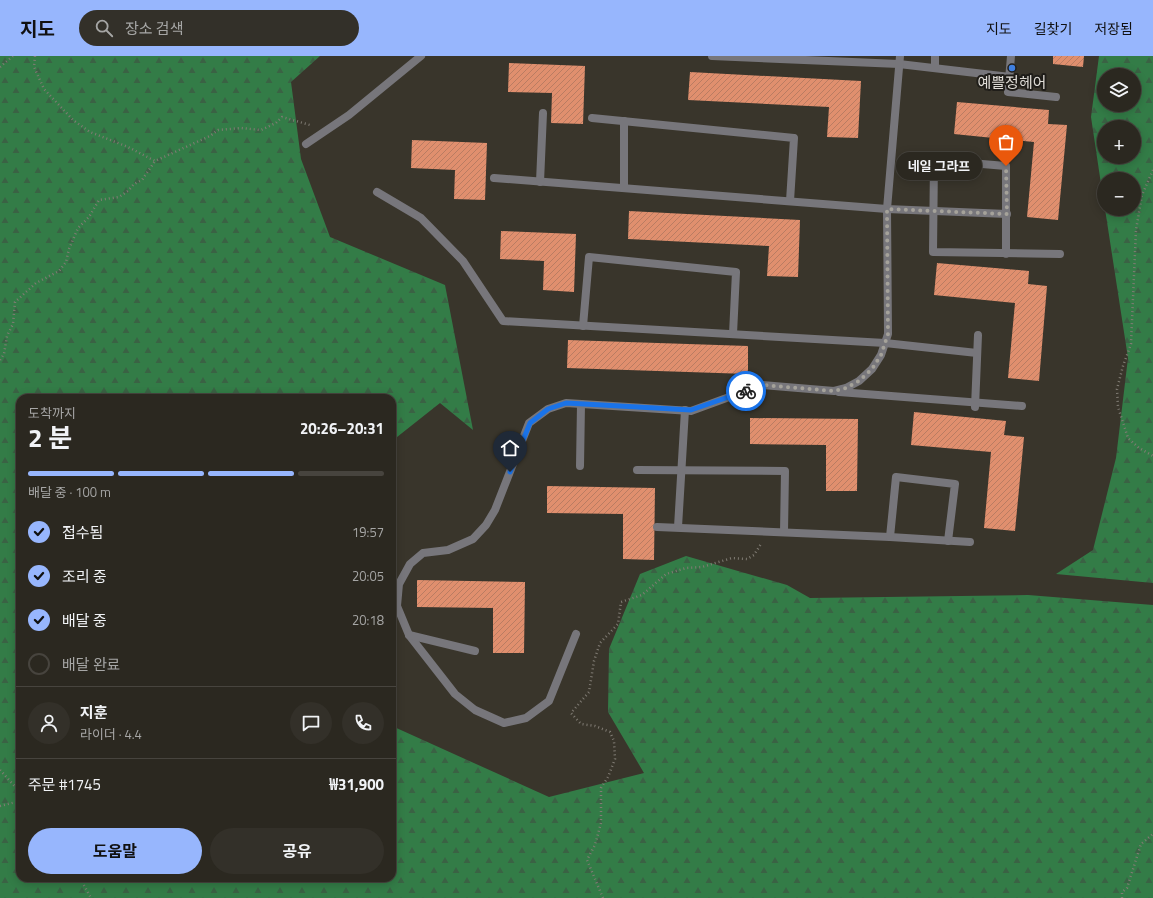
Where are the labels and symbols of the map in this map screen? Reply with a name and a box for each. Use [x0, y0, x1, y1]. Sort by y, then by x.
marker: 예쁠정헤어 [1007, 63, 1017, 73]
place label: 예쁠정헤어 [977, 71, 1047, 94]
pin [989, 125, 1023, 166]
callout: 네일 그라프 [896, 152, 982, 180]
courier [726, 371, 766, 411]
pin [493, 431, 527, 472]

